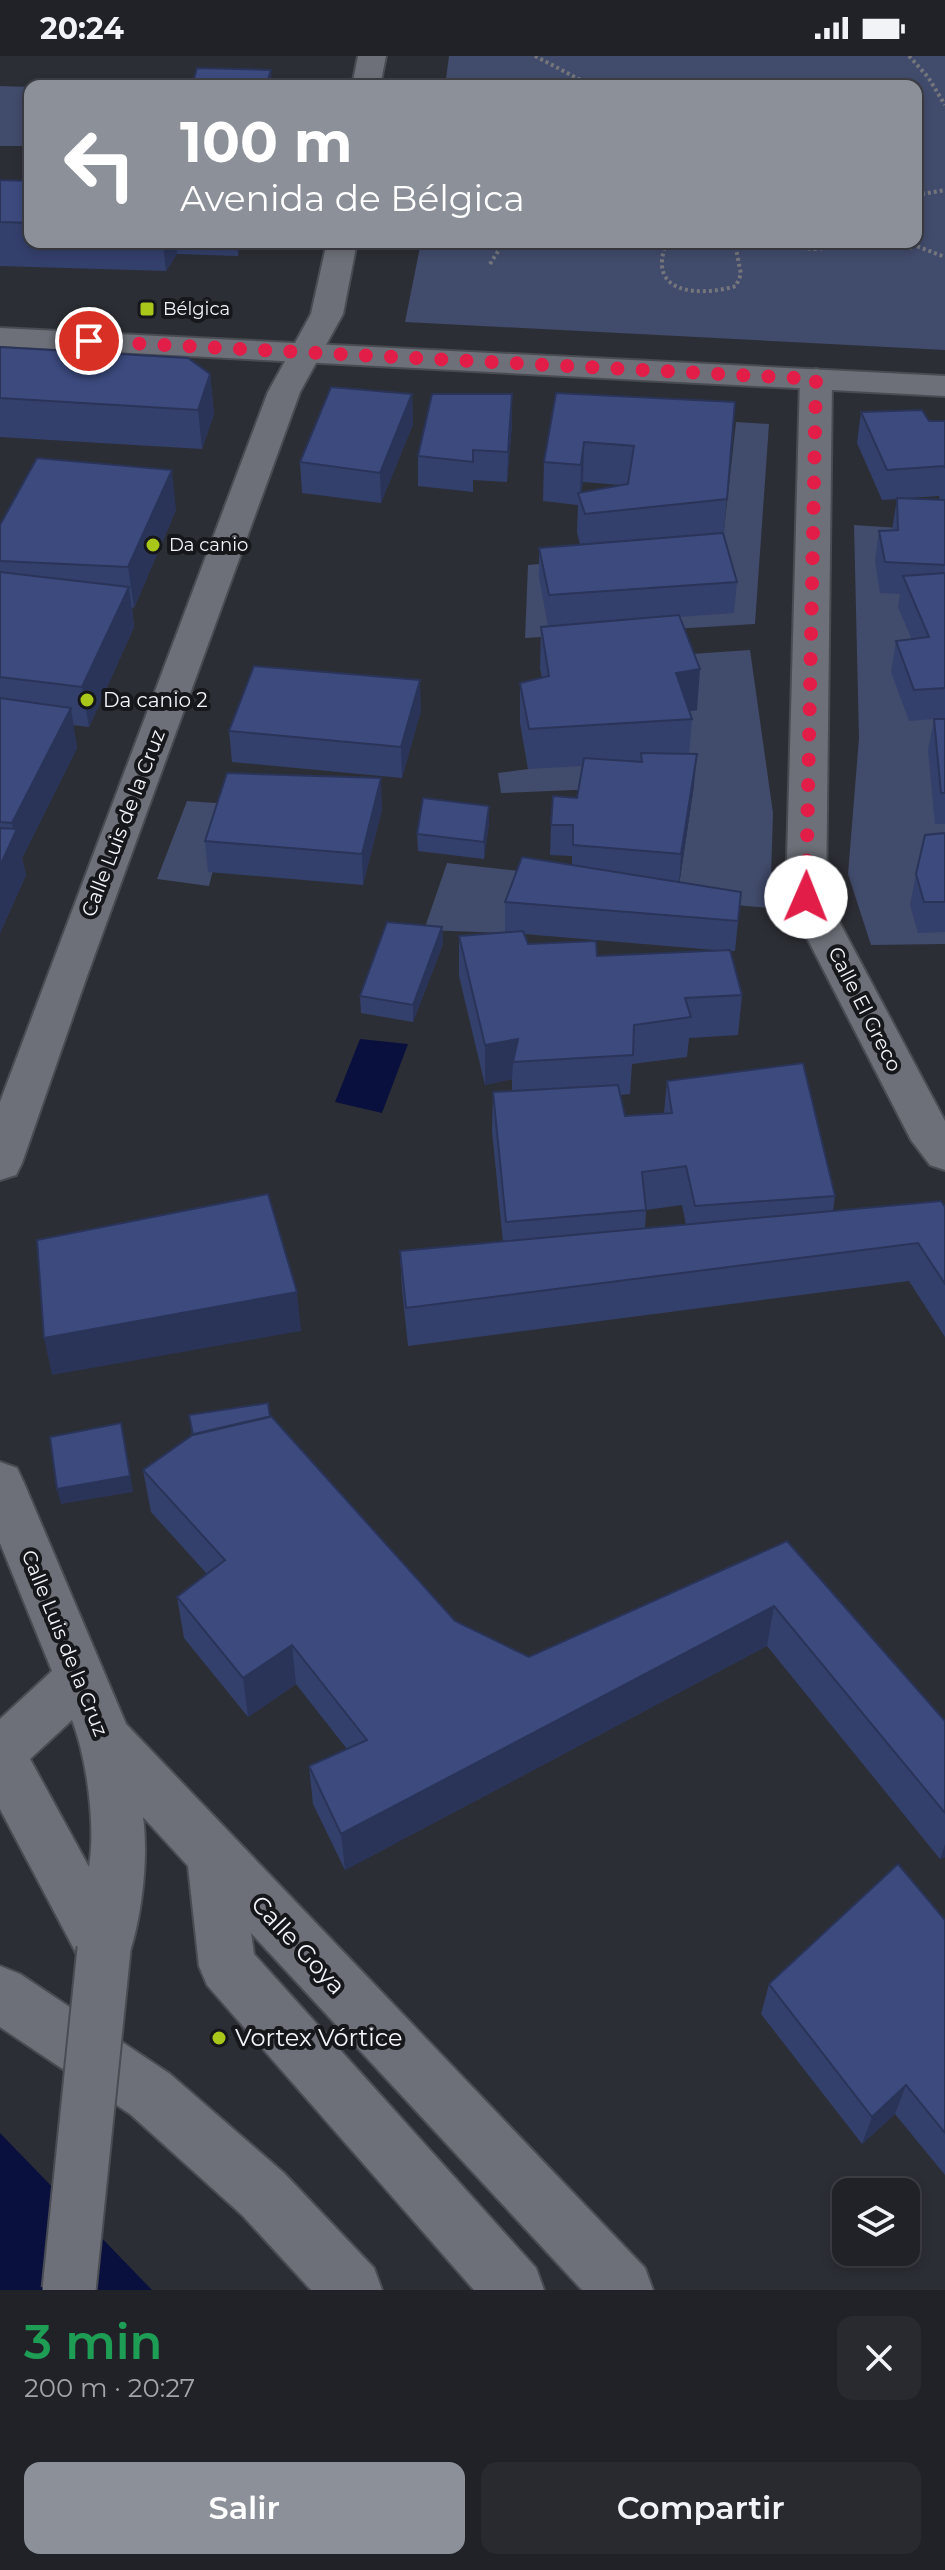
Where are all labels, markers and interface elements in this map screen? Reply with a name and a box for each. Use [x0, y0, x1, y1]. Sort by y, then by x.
text: 20:24 [40, 10, 124, 47]
text: 100 m [180, 108, 353, 176]
icon: left [48, 112, 152, 216]
text: Avenida de Bélgica [180, 176, 525, 220]
place label: Bélgica [163, 298, 230, 320]
marker: Bélgica [138, 300, 156, 318]
pin [55, 307, 123, 375]
icon: arrive [67, 319, 111, 363]
place label: Da canio [169, 534, 248, 556]
marker: Da canio [144, 536, 162, 554]
place label: Da canio 2 [103, 688, 208, 712]
marker: Da canio 2 [78, 691, 96, 709]
street label: Calle Luis de la Cruz [76, 726, 170, 920]
position arrow [764, 855, 848, 939]
street label: Calle El Greco [823, 943, 907, 1075]
street label: Calle Luis de la Cruz [17, 1546, 113, 1740]
street label: Calle Goya [245, 1889, 351, 2000]
place label: Vortex Vórtice [235, 2023, 402, 2052]
marker: Vortex Vórtice [210, 2029, 228, 2047]
map controls [832, 2178, 920, 2266]
button: layers [832, 2178, 920, 2266]
text: 3 min [24, 2313, 162, 2371]
button: close [837, 2316, 921, 2400]
text: 200 m · 20:27 [24, 2372, 195, 2404]
button: Salir [24, 2462, 465, 2554]
button: Compartir [481, 2462, 921, 2554]

